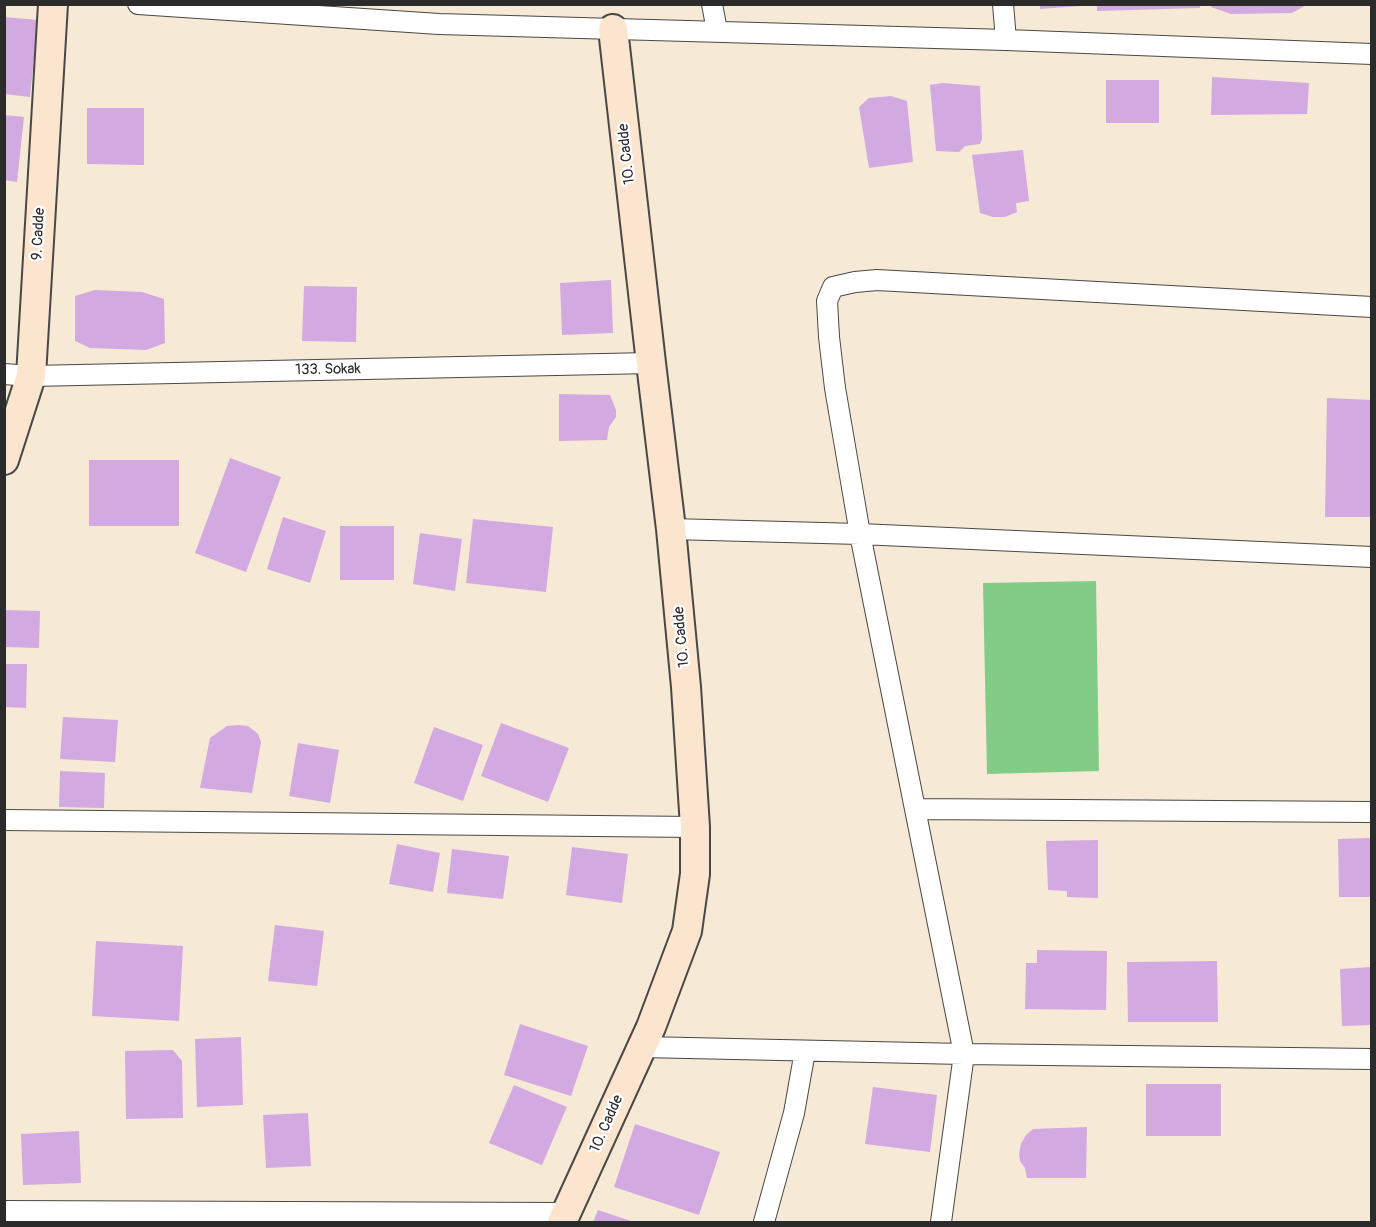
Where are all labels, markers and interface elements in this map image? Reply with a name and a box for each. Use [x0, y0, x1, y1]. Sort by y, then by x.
street label: 10. Cadde [615, 123, 639, 185]
street label: 9. Cadde [29, 207, 49, 261]
street label: 133. Sokak [295, 360, 361, 380]
street label: 10. Cadde [670, 606, 694, 668]
street label: 10. Cadde [586, 1092, 628, 1156]

